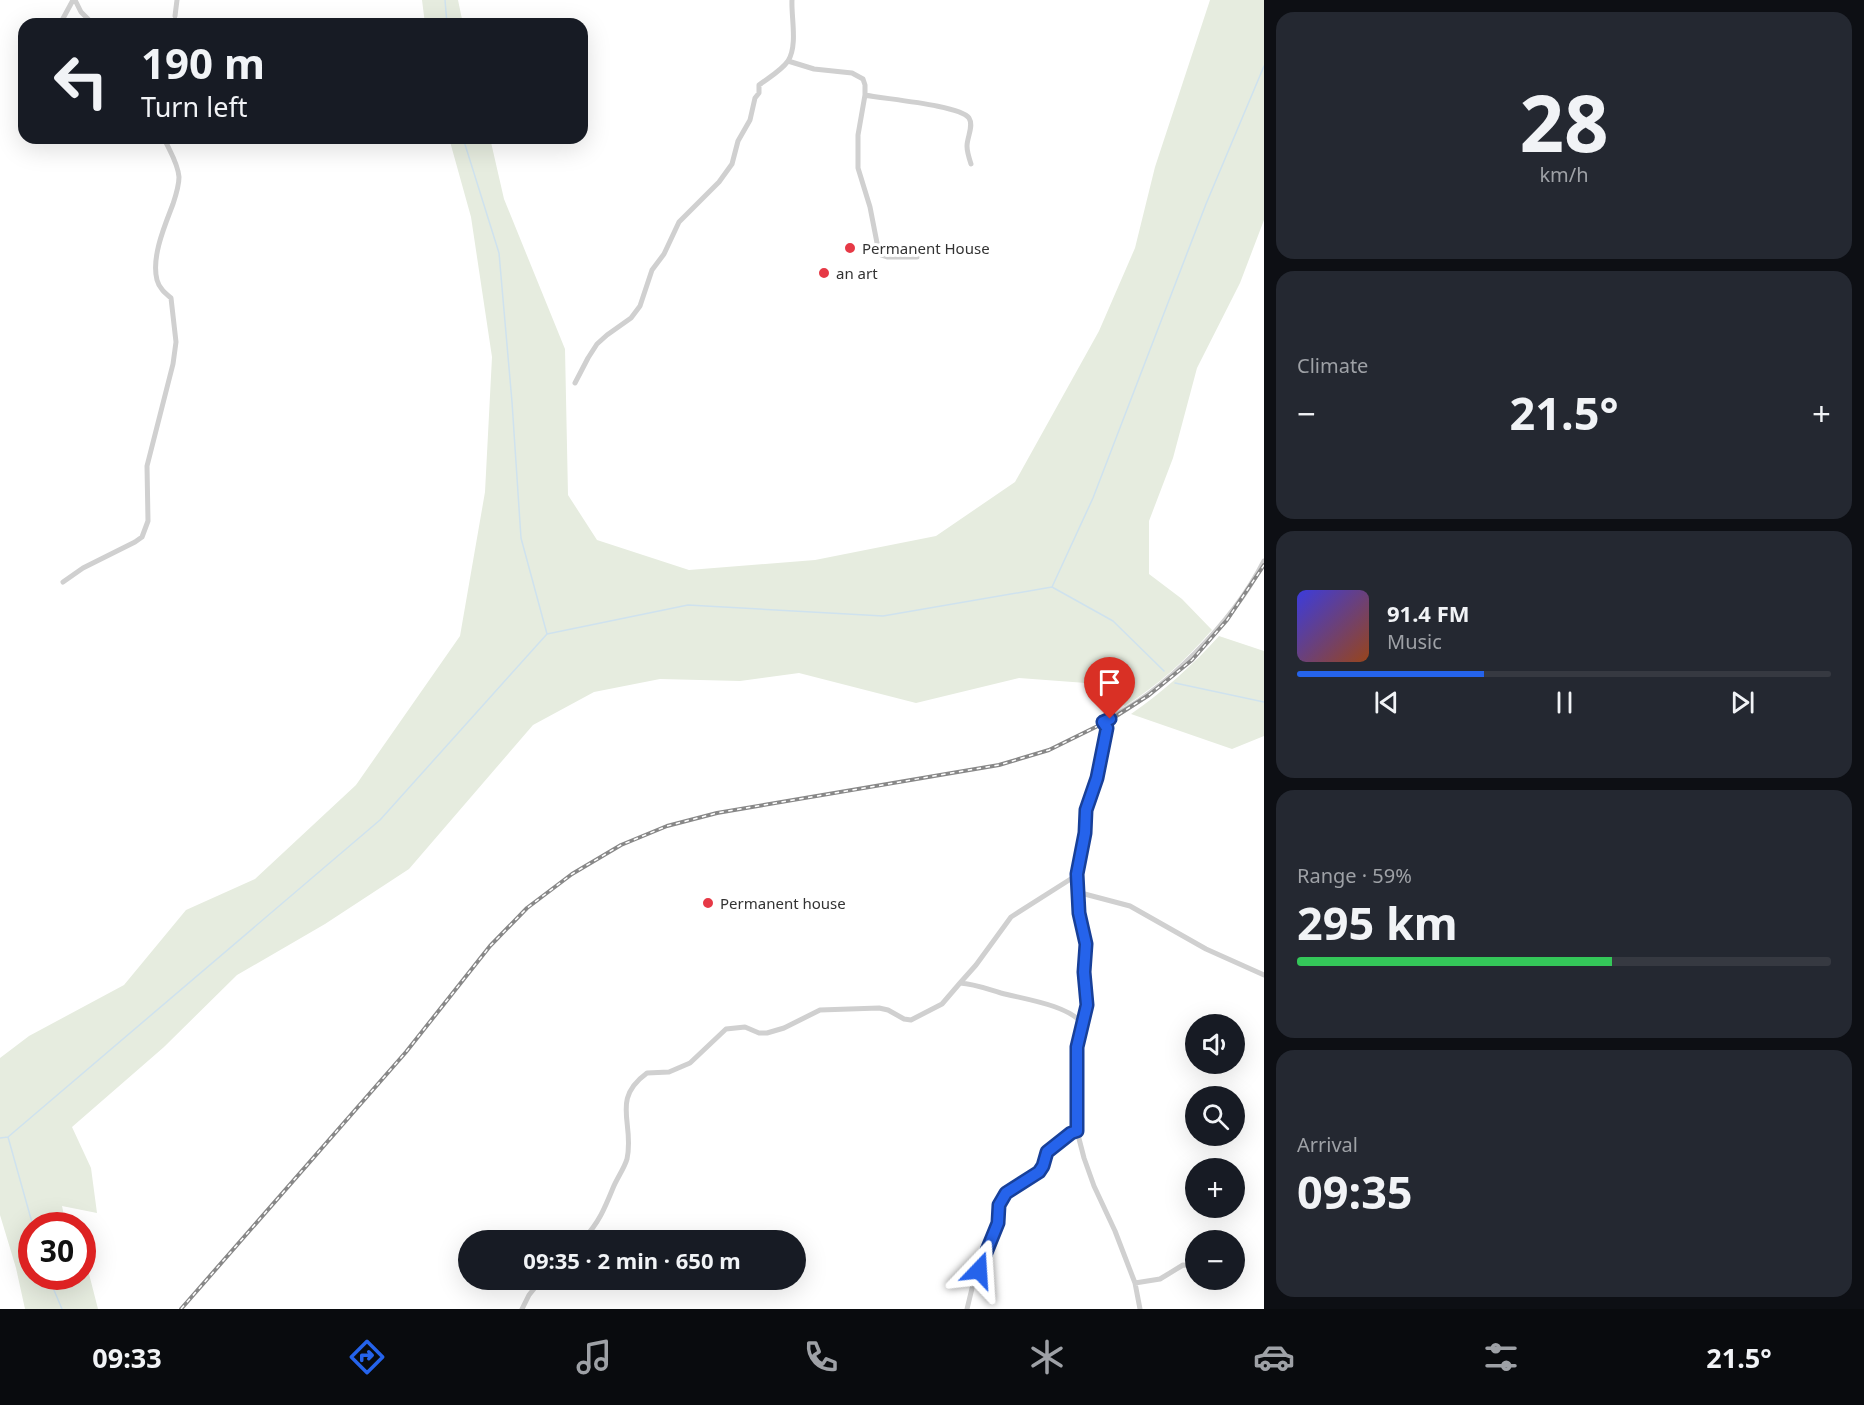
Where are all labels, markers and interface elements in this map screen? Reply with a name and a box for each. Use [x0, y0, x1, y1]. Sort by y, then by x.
text: 190 m [141, 34, 265, 91]
icon: left [42, 42, 120, 120]
text: 28 [1519, 69, 1609, 175]
text: Turn left [141, 88, 247, 125]
text: km/h [1539, 161, 1589, 188]
place label: Permanent House [862, 238, 990, 258]
marker: Permanent House [843, 241, 857, 255]
place label: an art [836, 263, 878, 283]
marker: an art [817, 266, 831, 280]
text: Climate [1297, 352, 1368, 379]
text: 21.5° [1510, 382, 1618, 443]
text: − [1297, 391, 1316, 436]
text: + [1812, 391, 1831, 436]
text: 91.4 FM [1387, 598, 1469, 628]
text: Music [1387, 628, 1442, 655]
pin [1084, 657, 1135, 719]
icon: arrive [1093, 666, 1126, 699]
icon: previous [1370, 686, 1403, 719]
icon: pause [1548, 686, 1581, 719]
icon: next [1726, 686, 1759, 719]
text: Range · 59% [1297, 862, 1412, 889]
text: 295 km [1297, 892, 1458, 953]
place label: Permanent house [720, 893, 846, 913]
marker: Permanent house [701, 896, 715, 910]
map controls [1185, 1014, 1245, 1290]
button: sound [1185, 1014, 1245, 1074]
button: search [1185, 1086, 1245, 1146]
text: Arrival [1297, 1131, 1358, 1158]
button: + [1185, 1158, 1245, 1218]
text: 09:35 [1297, 1161, 1413, 1222]
speed limit sign: 30 [18, 1212, 96, 1290]
button: − [1185, 1230, 1245, 1290]
position arrow [947, 1238, 1011, 1302]
text: 09:35 · 2 min · 650 m [523, 1245, 741, 1275]
icon: directions [346, 1336, 388, 1378]
icon: music [573, 1336, 615, 1378]
icon: phone [800, 1336, 842, 1378]
icon: climate [1026, 1336, 1068, 1378]
icon: car [1253, 1336, 1295, 1378]
icon: filters [1480, 1336, 1522, 1378]
text: 09:33 [92, 1339, 162, 1376]
text: 21.5° [1706, 1339, 1772, 1376]

